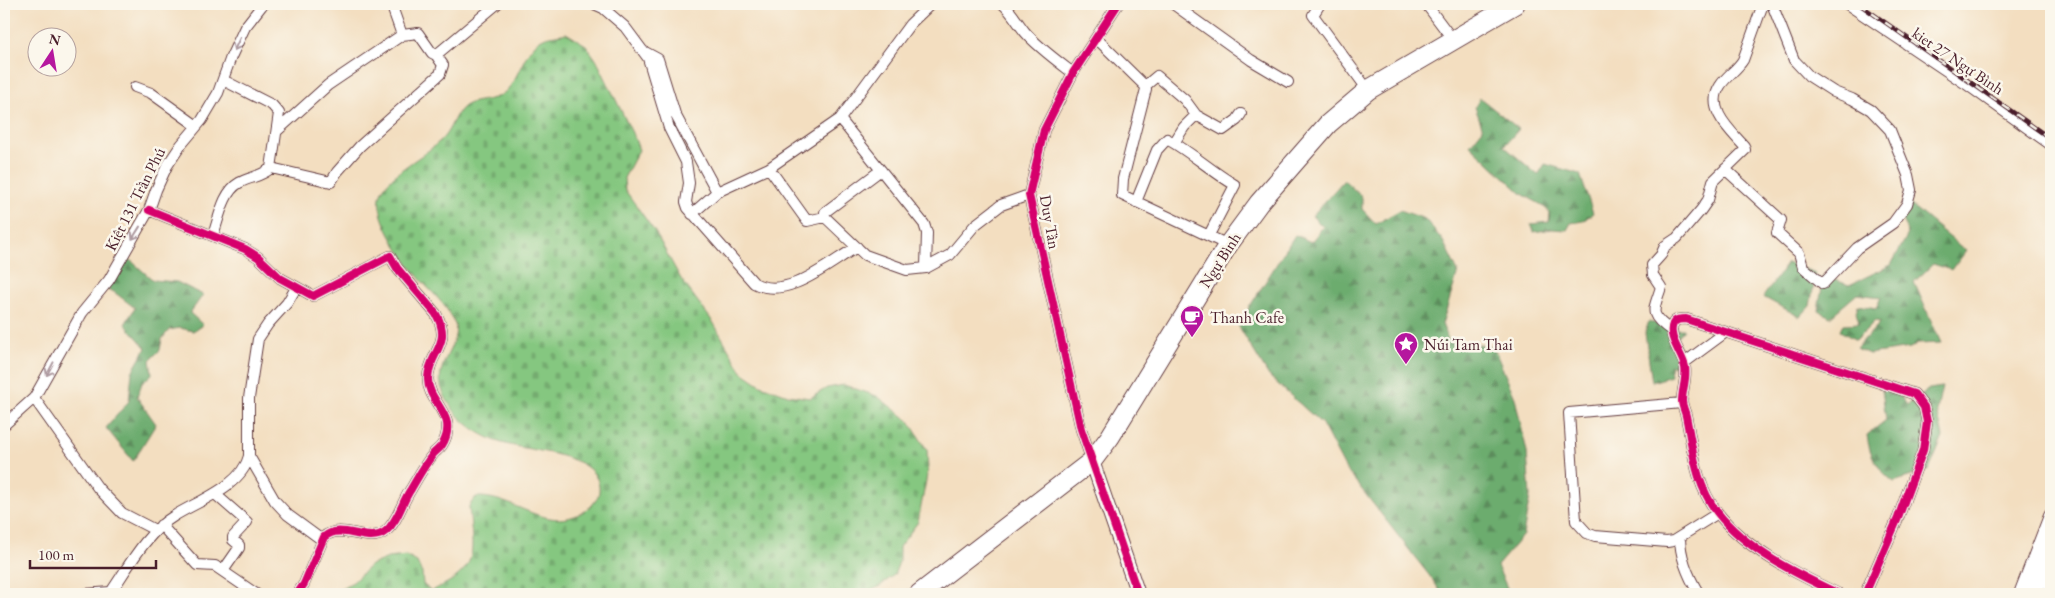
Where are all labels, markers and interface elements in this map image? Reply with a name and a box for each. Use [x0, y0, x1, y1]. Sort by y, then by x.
street label: kiet 27 Ngự Bình [1908, 23, 2008, 99]
north arrow [28, 28, 78, 78]
text: N [47, 29, 63, 49]
one-way arrow [231, 36, 241, 51]
street label: Kiệt 131 Trần Phú [100, 143, 170, 254]
street label: Duy Tân [1035, 193, 1065, 251]
one-way arrow [131, 225, 141, 239]
street label: Ngự Bình [1194, 228, 1246, 292]
cafe icon: Thanh Cafe [1179, 304, 1205, 338]
place label: Thanh Cafe [1210, 307, 1284, 328]
place icon: Núi Tam Thai [1393, 331, 1419, 365]
place label: Núi Tam Thai [1424, 334, 1513, 355]
one-way arrow [44, 361, 54, 376]
scale bar [30, 538, 156, 570]
text: 100 m [38, 545, 75, 564]

